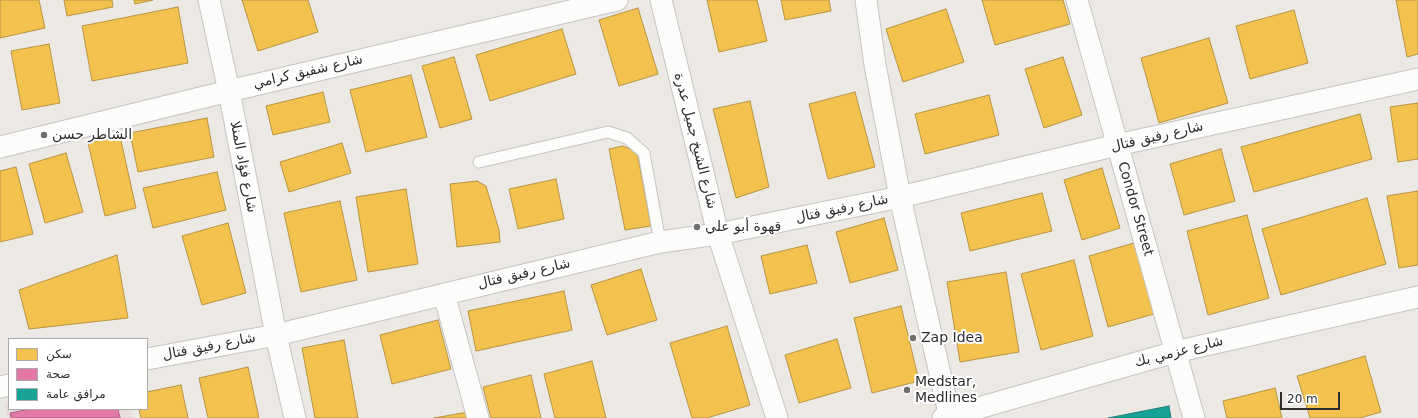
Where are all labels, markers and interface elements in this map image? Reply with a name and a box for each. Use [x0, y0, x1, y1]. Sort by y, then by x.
street label: شارع شفيق كرامي [251, 51, 365, 93]
street label: شارع الشيخ جميل عدرة [670, 71, 720, 211]
street label: شارع رفيق فتال [1109, 118, 1205, 156]
street label: شارع فؤاد المنلا [226, 120, 260, 214]
place label: الشاطر حسن [52, 127, 132, 143]
marker: الشاطر حسن [39, 130, 49, 140]
street label: Condor Street [1114, 160, 1156, 258]
street label: شارع رفيق فتال [794, 191, 890, 227]
place label: قهوة أبو علي [705, 219, 781, 235]
marker: قهوة أبو علي [692, 222, 702, 232]
street label: شارع رفيق فتال [476, 255, 572, 293]
street label: شارع رفيق فتال [161, 330, 257, 364]
place label: Zap Idea [921, 330, 983, 346]
marker: Zap Idea [908, 333, 918, 343]
street label: شارع عزمي بك [1133, 333, 1225, 371]
legend [8, 338, 148, 410]
text: سكن [46, 347, 72, 361]
text: صحة [46, 367, 70, 381]
place label: Medstar, Medlines [915, 374, 977, 406]
scale bar [1282, 384, 1342, 410]
marker: Medstar, Medlines [902, 385, 912, 395]
text: مرافق عامة [46, 387, 106, 401]
text: 20 m [1287, 392, 1318, 406]

